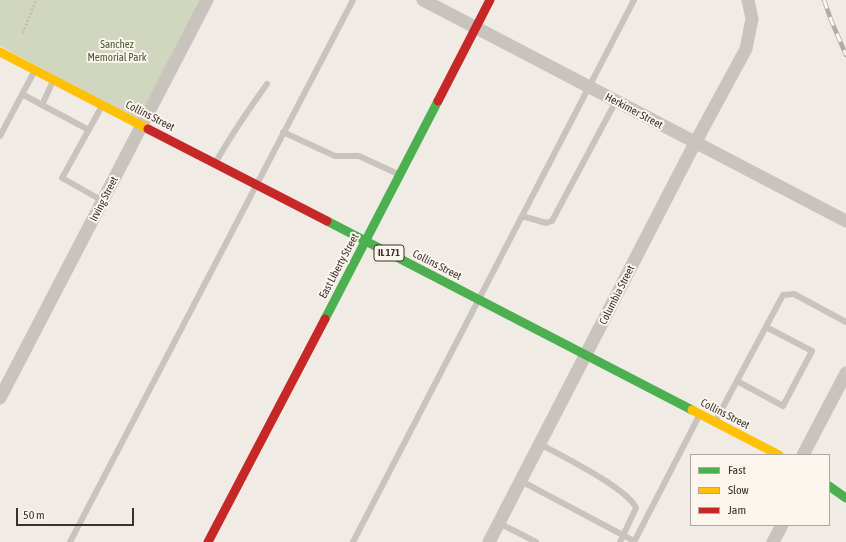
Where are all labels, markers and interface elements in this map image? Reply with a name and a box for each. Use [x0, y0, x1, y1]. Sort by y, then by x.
park label: Sanchez Memorial Park [87, 38, 147, 64]
street label: Herkimer Street [603, 90, 665, 132]
street label: Collins Street [123, 98, 177, 134]
street label: Irving Street [87, 174, 121, 224]
street label: East Liberty Street [316, 231, 362, 301]
road number: IL 171 [374, 245, 404, 261]
street label: Collins Street [410, 247, 464, 283]
street label: Columbia Street [596, 263, 638, 327]
street label: Collins Street [698, 396, 752, 432]
legend [690, 454, 830, 526]
text: Fast [728, 463, 746, 477]
text: Slow [728, 483, 749, 497]
scale bar [18, 500, 136, 526]
text: Jam [728, 503, 746, 517]
text: 50 m [23, 508, 45, 522]

